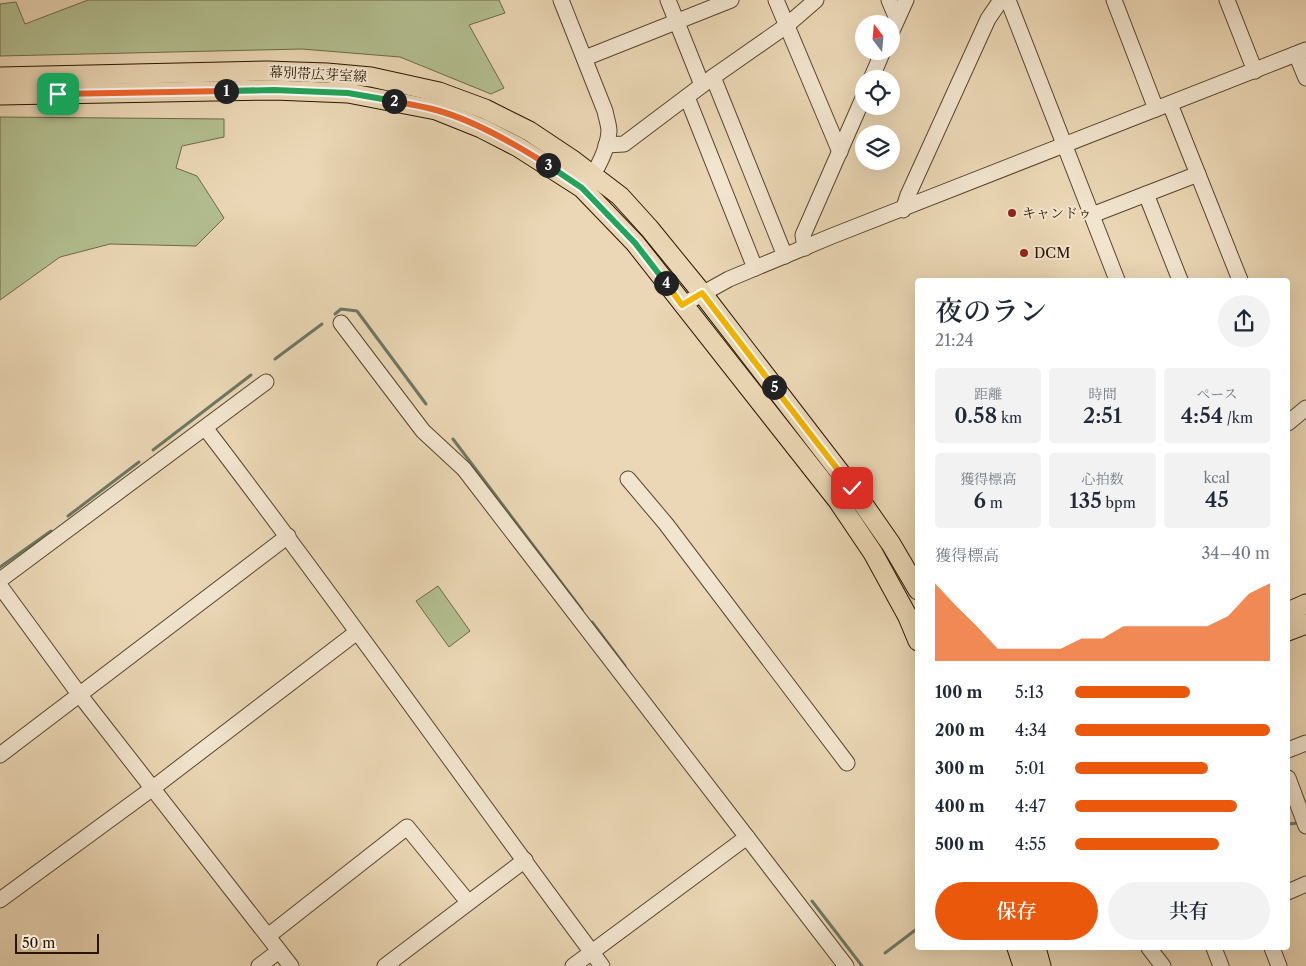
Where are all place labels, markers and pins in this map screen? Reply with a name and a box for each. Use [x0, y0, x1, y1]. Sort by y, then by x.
pin [37, 73, 79, 115]
pin: 1 [214, 78, 238, 104]
pin: 2 [382, 88, 406, 114]
pin: 3 [536, 152, 560, 178]
place label: キャンドゥ [1022, 204, 1092, 222]
marker: キャンドゥ [1006, 207, 1018, 219]
place label: DCM [1034, 244, 1070, 262]
marker: DCM [1018, 247, 1030, 259]
pin: 4 [654, 270, 678, 296]
pin: 5 [762, 374, 786, 400]
pin [831, 467, 873, 509]

